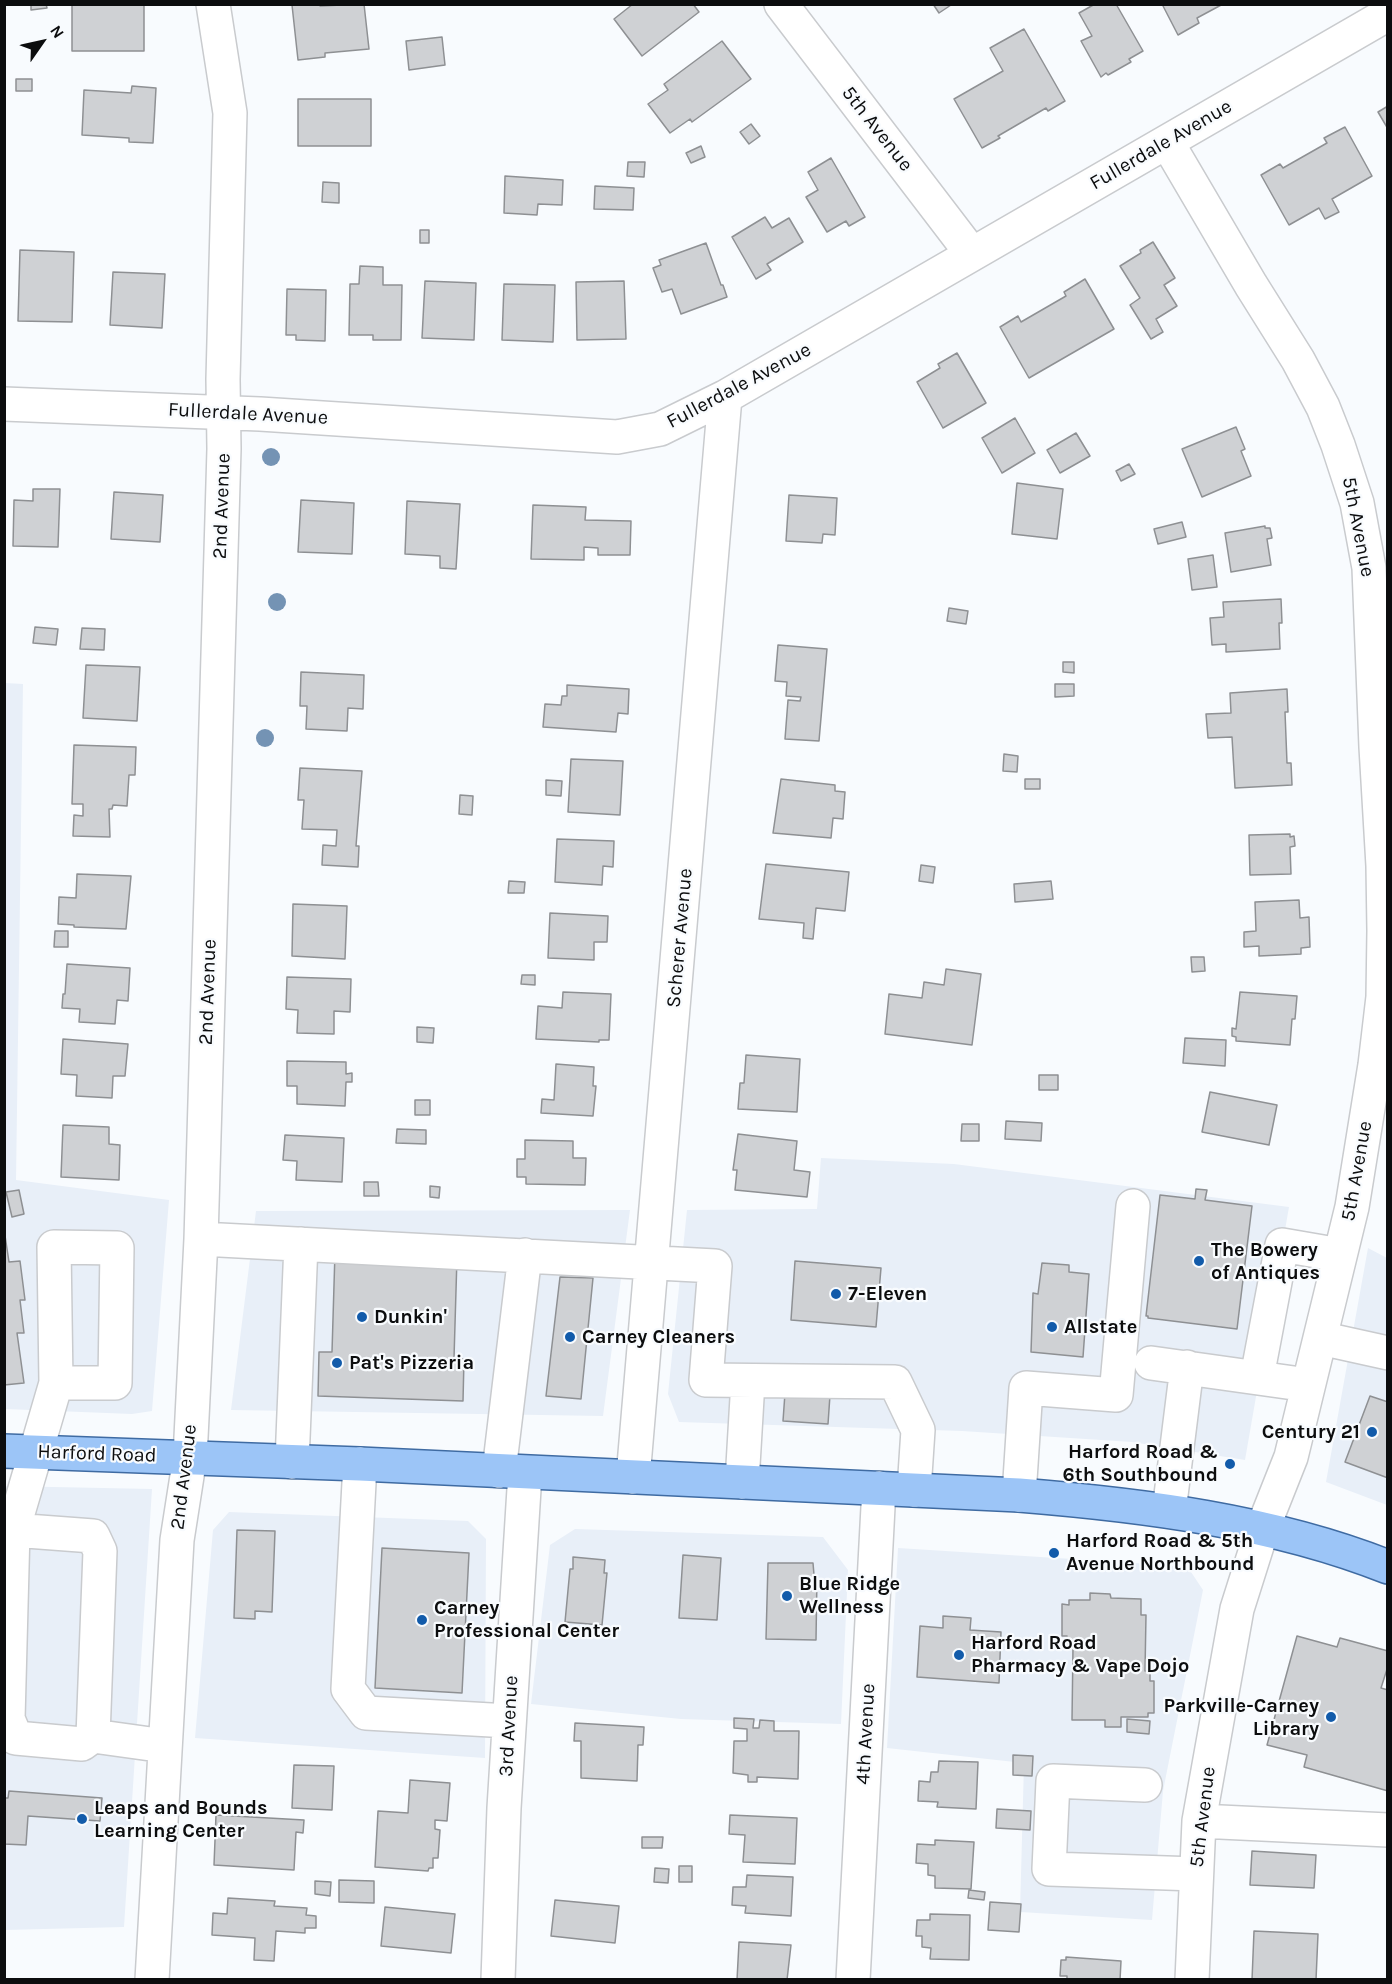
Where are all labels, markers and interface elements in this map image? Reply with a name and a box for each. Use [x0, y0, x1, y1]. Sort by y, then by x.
north arrow [12, 12, 72, 72]
text: N [46, 22, 68, 42]
street label: 5th Avenue [836, 82, 918, 176]
street label: Fullerdale Avenue [1086, 95, 1236, 195]
street label: Fullerdale Avenue [663, 338, 815, 434]
street label: Fullerdale Avenue [167, 398, 329, 430]
street label: 2nd Avenue [208, 453, 236, 559]
street label: 5th Avenue [1337, 475, 1379, 579]
street label: Scherer Avenue [662, 867, 698, 1009]
street label: 2nd Avenue [194, 939, 222, 1045]
street label: 5th Avenue [1336, 1119, 1378, 1223]
place label: The Bowery of Antiques [1211, 1238, 1320, 1285]
marker: The Bowery of Antiques [1192, 1254, 1206, 1268]
place label: 7-Eleven [848, 1282, 927, 1306]
marker: 7-Eleven [829, 1287, 843, 1301]
place label: Dunkin' [374, 1305, 447, 1329]
marker: Dunkin' [355, 1310, 369, 1324]
place label: Allstate [1064, 1315, 1137, 1339]
marker: Allstate [1045, 1320, 1059, 1334]
place label: Carney Cleaners [582, 1325, 735, 1349]
marker: Carney Cleaners [563, 1330, 577, 1344]
place label: Pat's Pizzeria [349, 1351, 474, 1375]
marker: Pat's Pizzeria [330, 1356, 344, 1370]
place label: Century 21 [1262, 1420, 1360, 1444]
street label: 2nd Avenue [166, 1423, 202, 1531]
marker: Century 21 [1365, 1425, 1379, 1439]
street label: Harford Road [37, 1440, 157, 1468]
place label: Harford Road & 6th Southbound [1063, 1440, 1218, 1487]
marker: Harford Road & 6th Southbound [1223, 1457, 1237, 1471]
place label: Harford Road & 5th Avenue Northbound [1066, 1529, 1254, 1576]
marker: Harford Road & 5th Avenue Northbound [1047, 1546, 1061, 1560]
place label: Blue Ridge Wellness [799, 1572, 900, 1619]
marker: Blue Ridge Wellness [780, 1589, 794, 1603]
place label: Carney Professional Center [434, 1596, 619, 1643]
marker: Carney Professional Center [415, 1613, 429, 1627]
place label: Harford Road Pharmacy & Vape Dojo [971, 1631, 1189, 1678]
marker: Harford Road Pharmacy & Vape Dojo [952, 1648, 966, 1662]
street label: 3rd Avenue [494, 1675, 524, 1777]
street label: 4th Avenue [851, 1683, 881, 1785]
place label: Parkville-Carney Library [1163, 1694, 1319, 1741]
marker: Parkville-Carney Library [1324, 1710, 1338, 1724]
street label: 5th Avenue [1185, 1765, 1221, 1869]
place label: Leaps and Bounds Learning Center [94, 1796, 268, 1843]
marker: Leaps and Bounds Learning Center [75, 1812, 89, 1826]

